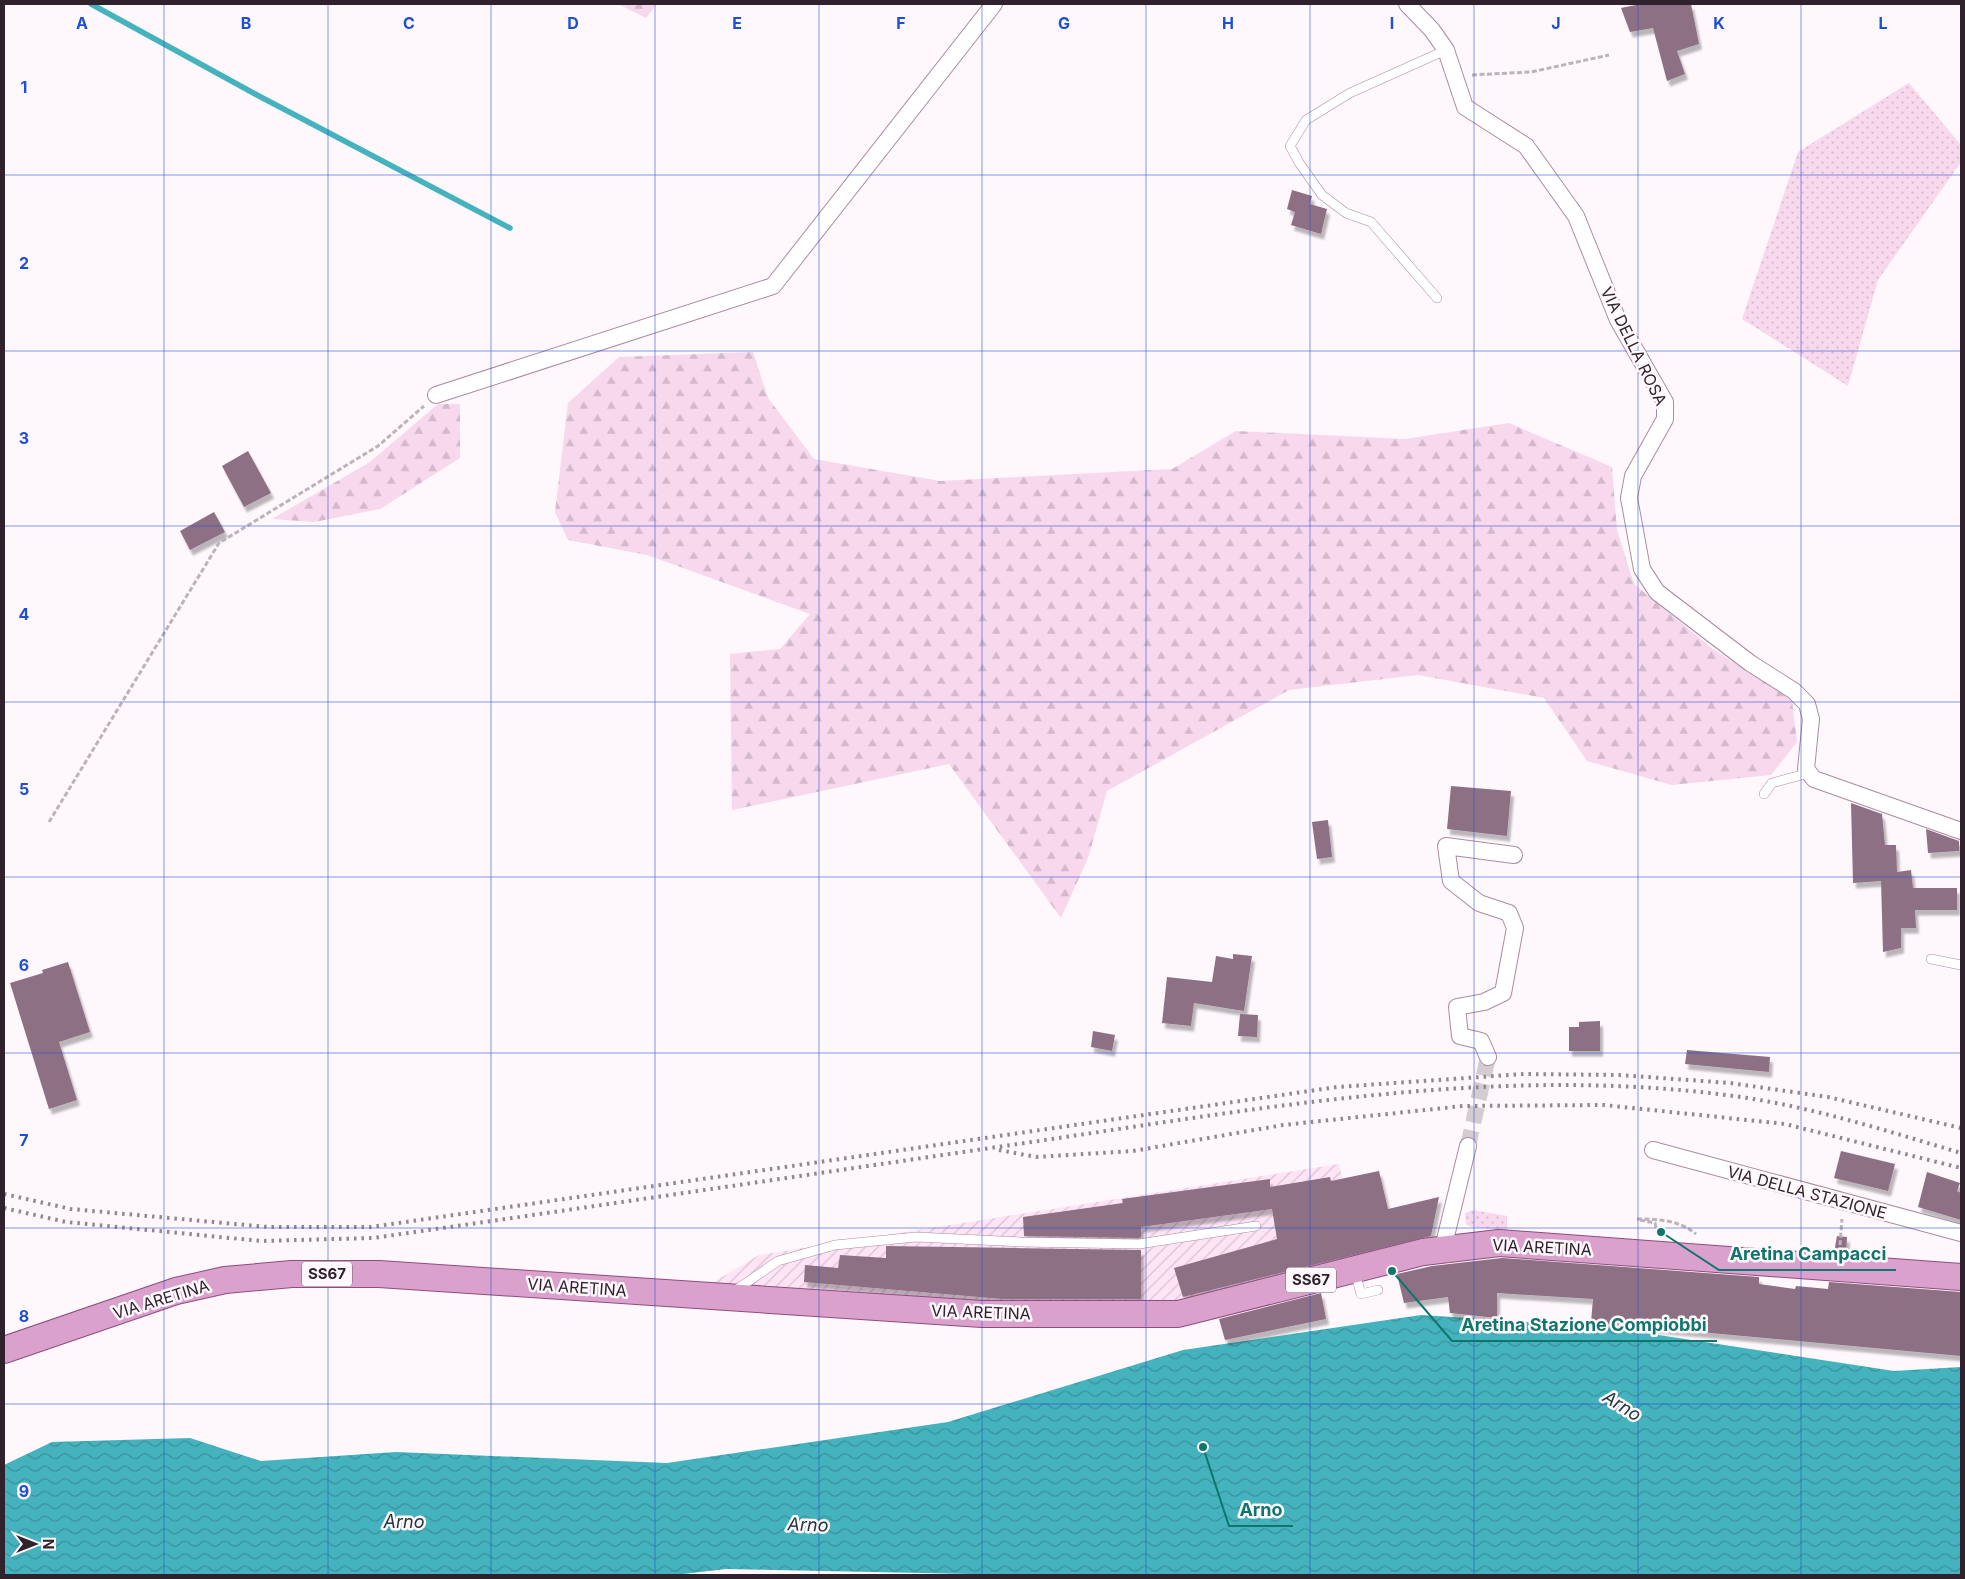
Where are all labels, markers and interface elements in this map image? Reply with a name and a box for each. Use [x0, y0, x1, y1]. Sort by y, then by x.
text: A [76, 13, 88, 33]
text: B [241, 13, 251, 33]
text: C [403, 13, 415, 33]
text: D [567, 13, 579, 33]
text: E [732, 13, 742, 33]
text: F [896, 13, 906, 33]
text: G [1058, 13, 1070, 33]
text: H [1222, 13, 1234, 33]
text: I [1390, 13, 1394, 33]
text: J [1551, 13, 1561, 33]
text: K [1713, 13, 1725, 33]
text: L [1878, 13, 1888, 33]
text: 1 [21, 77, 27, 97]
text: 2 [19, 253, 29, 273]
street label: VIA DELLA ROSA [1597, 283, 1671, 409]
text: 3 [19, 428, 29, 448]
text: 4 [19, 604, 30, 624]
text: 5 [19, 779, 29, 799]
text: 6 [19, 955, 29, 975]
text: 7 [19, 1130, 29, 1150]
street label: VIA DELLA STAZIONE [1725, 1161, 1889, 1223]
street label: VIA ARETINA [1492, 1234, 1592, 1260]
callout: Aretina Campacci [1719, 1237, 1896, 1270]
text: Aretina Campacci [1730, 1243, 1886, 1264]
road number: SS67 [302, 1262, 352, 1286]
road number: SS67 [1286, 1268, 1336, 1292]
street label: VIA ARETINA [527, 1274, 627, 1300]
street label: VIA ARETINA [110, 1275, 212, 1323]
street label: VIA ARETINA [931, 1300, 1031, 1324]
text: 8 [19, 1306, 29, 1326]
callout: Aretina Stazione Compiobbi [1452, 1308, 1717, 1341]
text: Aretina Stazione Compiobbi [1461, 1314, 1707, 1335]
water label: Arno [1598, 1385, 1645, 1425]
text: 9 [19, 1481, 29, 1501]
callout: Arno [1229, 1493, 1293, 1526]
text: Arno [1239, 1499, 1283, 1520]
water label: Arno [383, 1511, 424, 1532]
water label: Arno [786, 1513, 829, 1536]
north arrow [10, 1519, 60, 1569]
text: N [40, 1539, 57, 1549]

